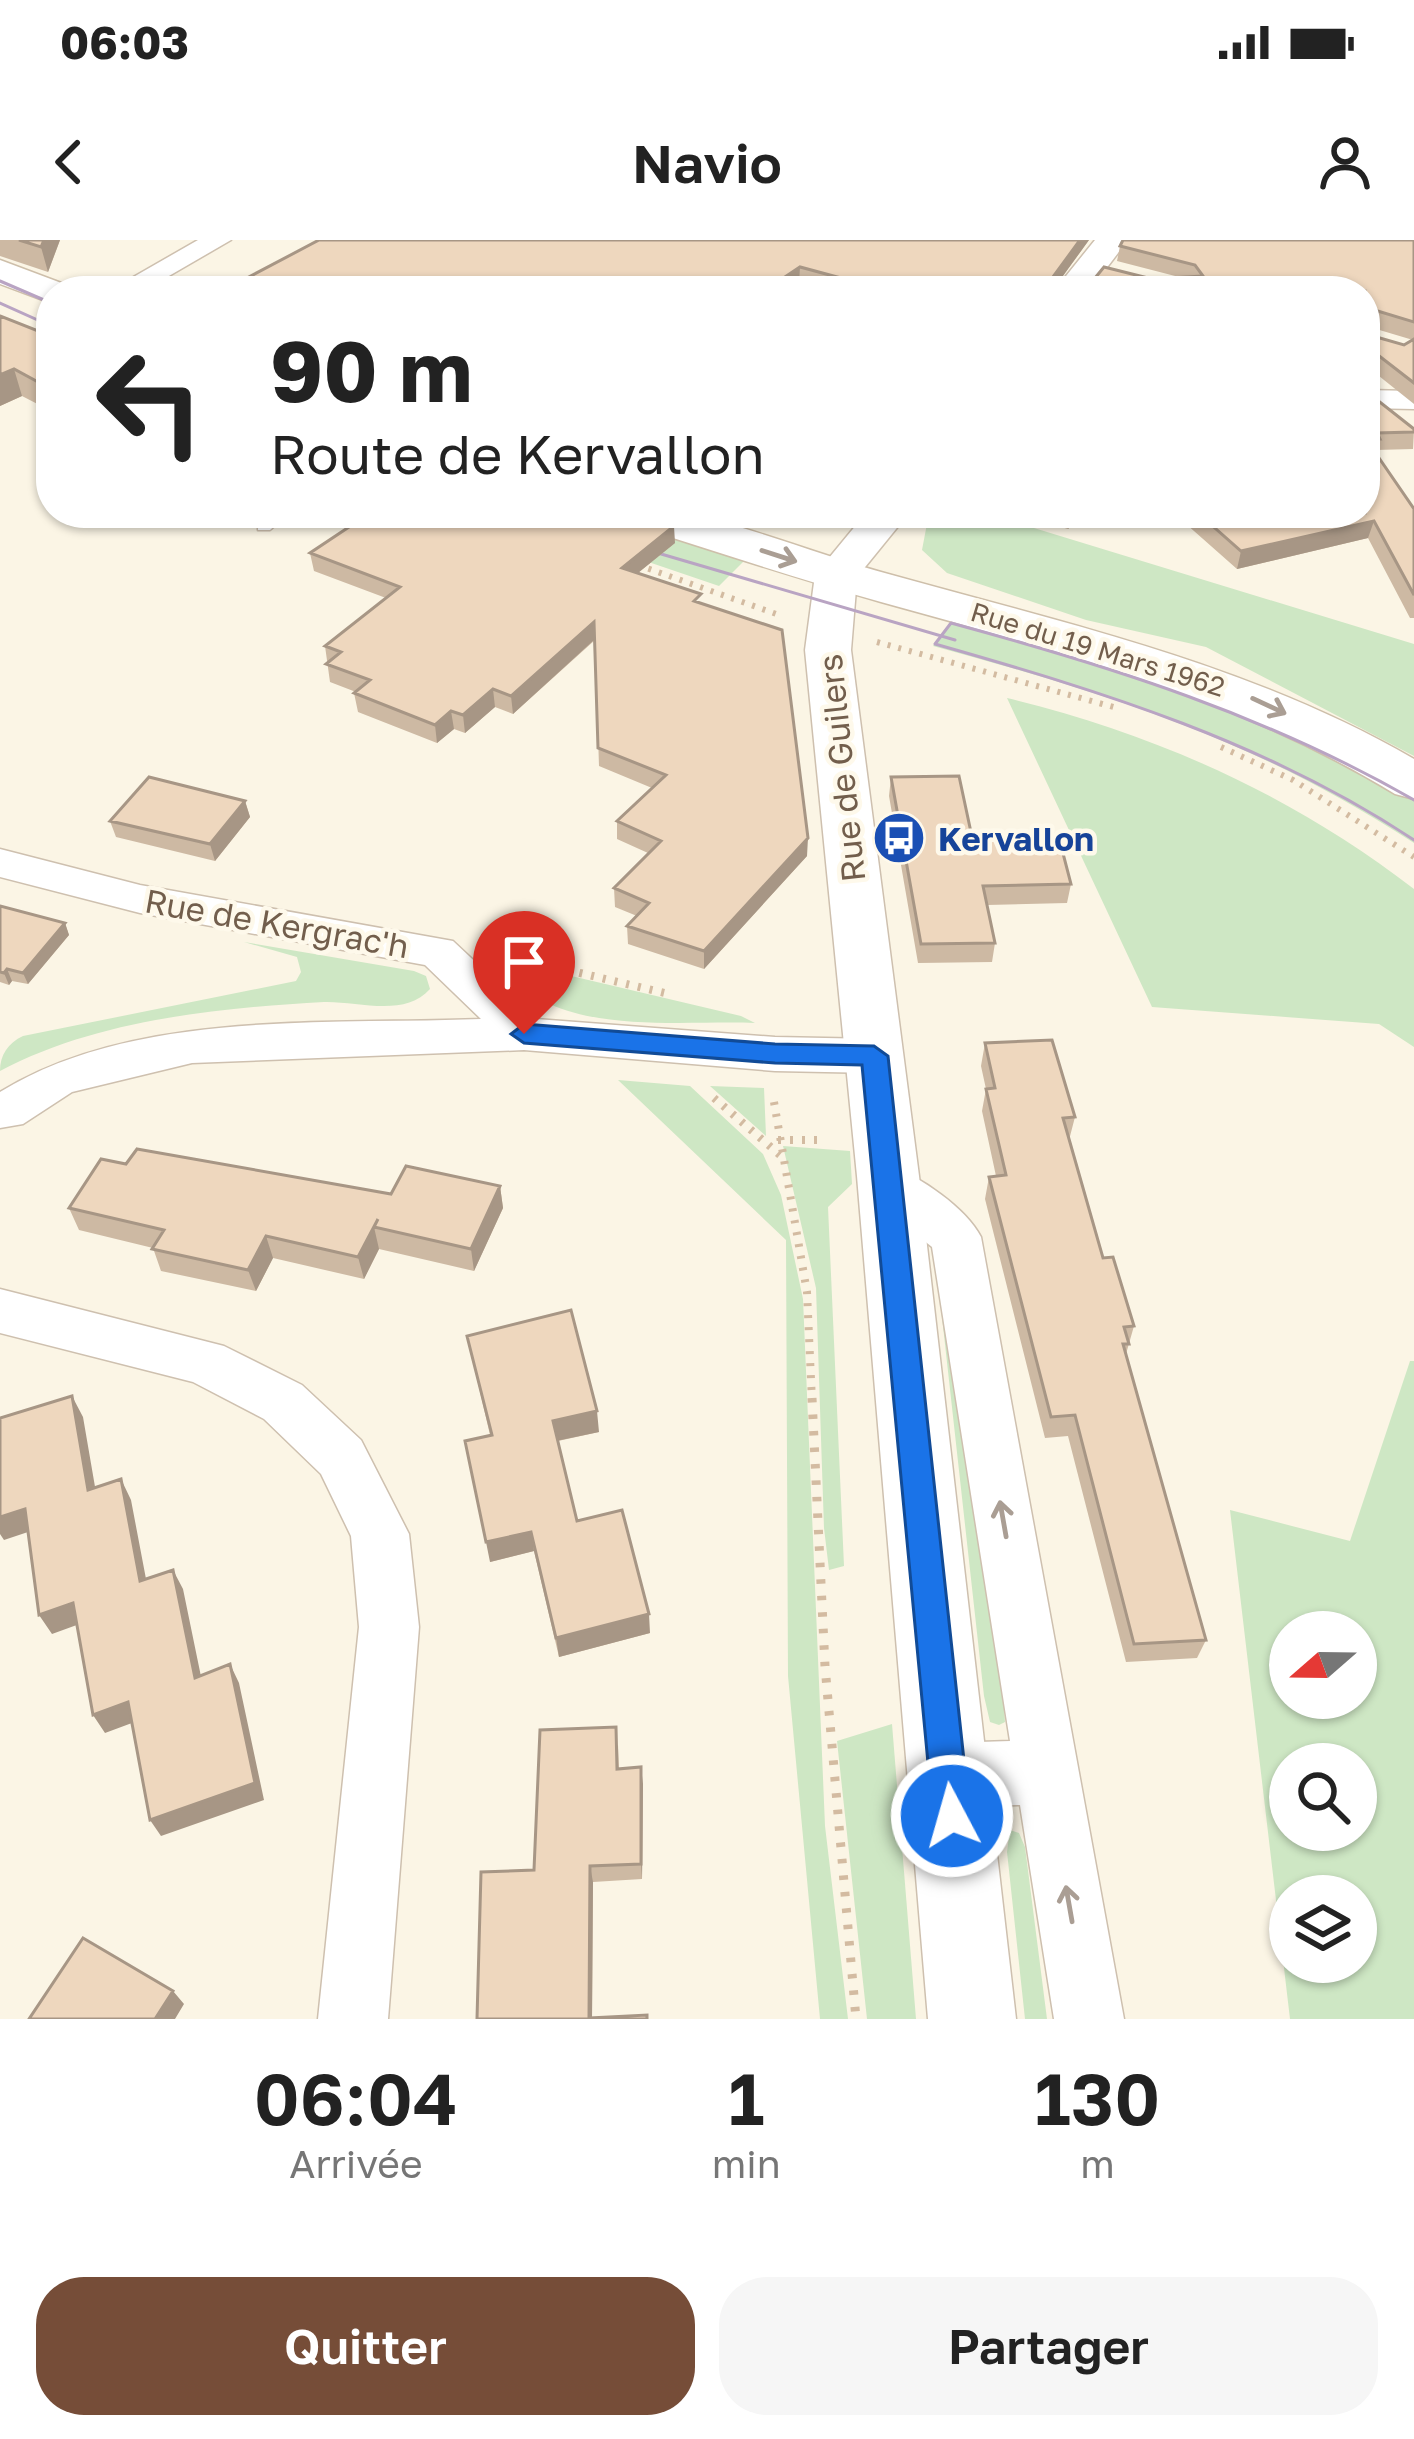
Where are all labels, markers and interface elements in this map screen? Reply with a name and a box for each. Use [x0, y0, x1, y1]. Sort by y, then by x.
text: 06:03 [60, 15, 189, 69]
icon: back [36, 129, 102, 195]
icon: person [1312, 129, 1378, 195]
text: Navio [632, 130, 782, 195]
text: 90 m [270, 320, 472, 420]
icon: left [72, 324, 228, 480]
text: Route de Kervallon [270, 421, 765, 486]
one-way arrow [759, 547, 797, 569]
street label: Rue du 19 Mars 1962 [967, 595, 1229, 703]
street label: Rue de Guilers [810, 652, 872, 884]
one-way arrow [1250, 696, 1286, 718]
bus stop icon: Kervallon [871, 810, 927, 866]
place label: Kervallon [938, 819, 1094, 858]
street label: Rue de Kergrac'h [142, 881, 412, 965]
pin [473, 911, 575, 1034]
icon: arrive [491, 929, 557, 995]
one-way arrow [991, 1500, 1014, 1539]
north arrow [1269, 1611, 1377, 1719]
map controls [1269, 1611, 1377, 1983]
button: search [1269, 1743, 1377, 1851]
position arrow [889, 1753, 1015, 1879]
button: layers [1269, 1875, 1377, 1983]
one-way arrow [1056, 1885, 1079, 1924]
text: 06:04 [254, 2054, 458, 2141]
text: 1 [728, 2054, 764, 2141]
text: 130 [1035, 2054, 1160, 2141]
text: Arrivée [289, 2140, 423, 2187]
text: min [712, 2140, 781, 2187]
text: m [1080, 2140, 1115, 2187]
button: Quitter [36, 2277, 695, 2415]
button: Partager [719, 2277, 1378, 2415]

